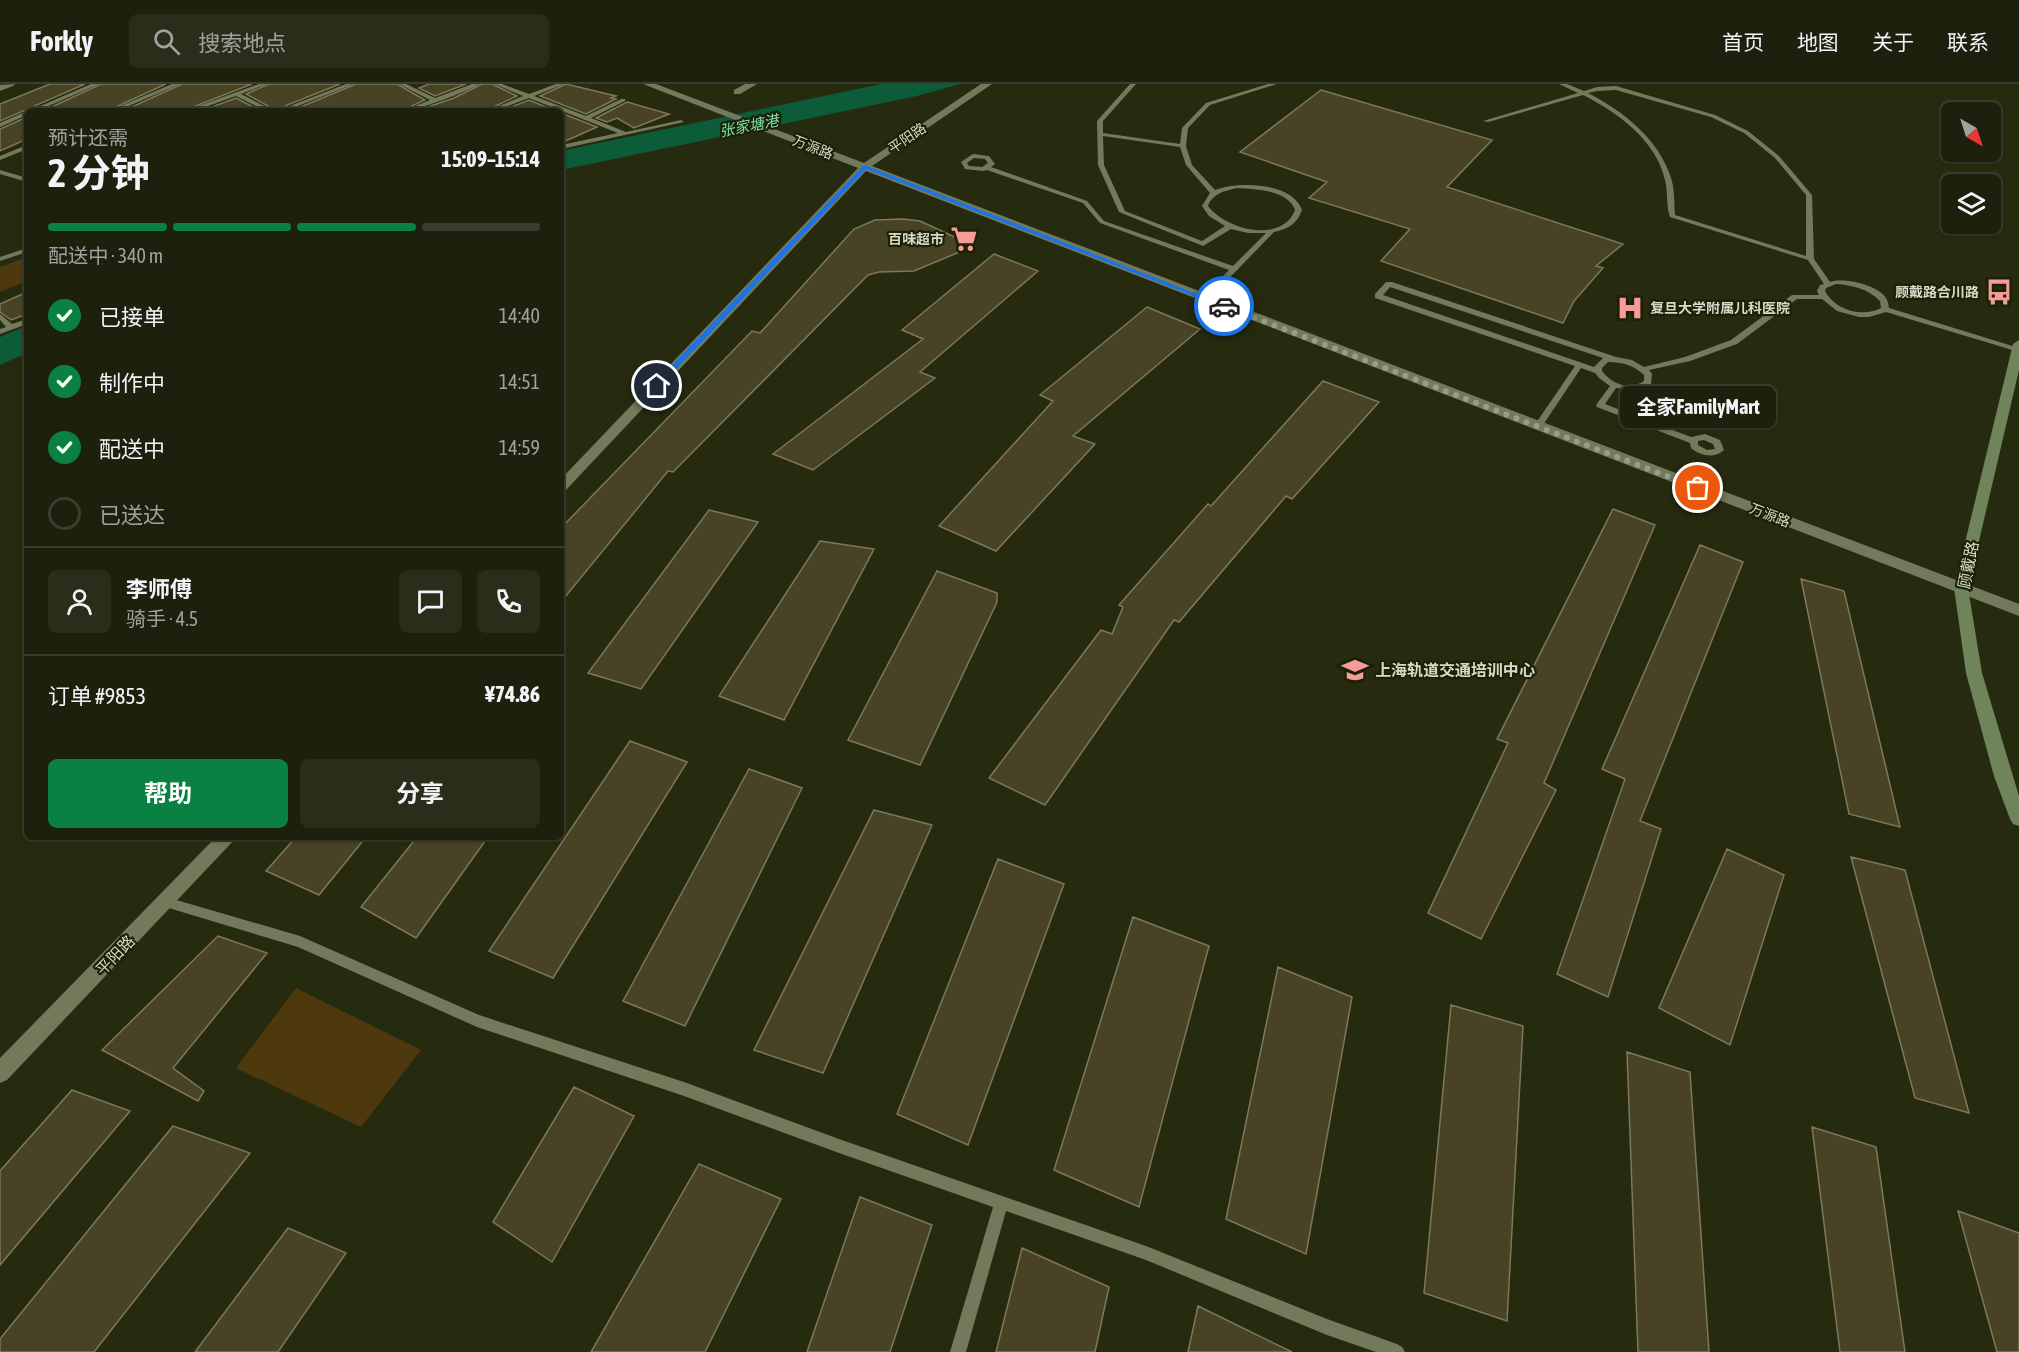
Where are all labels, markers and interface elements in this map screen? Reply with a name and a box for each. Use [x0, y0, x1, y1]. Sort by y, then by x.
search box [129, 14, 549, 68]
text: Forkly [30, 25, 93, 57]
icon: search [150, 25, 183, 58]
text: 搜索地点 [198, 30, 286, 56]
text: 首页 [1722, 30, 1764, 54]
text: 地图 [1797, 30, 1839, 54]
text: 关于 [1872, 30, 1914, 54]
text: 联系 [1947, 30, 1989, 54]
north arrow [1941, 102, 2001, 162]
map controls [1941, 102, 2001, 234]
water label: 张家塘港 [718, 111, 782, 140]
street label: 平阳路 [885, 120, 929, 156]
text: 预计还需 [48, 126, 128, 149]
street label: 万源路 [791, 132, 835, 162]
text: 15:09–15:14 [441, 146, 540, 172]
text: 2 分钟 [48, 151, 150, 195]
button: layers [1941, 174, 2001, 234]
supermarket icon: 百味超市 [949, 224, 979, 254]
place label: 百味超市 [888, 231, 944, 247]
text: 配送中 · 340 m [48, 244, 163, 267]
courier [1194, 276, 1254, 336]
bus stop icon: 顾戴路合川路 [1984, 277, 2014, 307]
place label: 顾戴路合川路 [1895, 284, 1979, 300]
icon: car [1208, 290, 1241, 323]
hospital icon: 复旦大学附属儿科医院 [1615, 293, 1645, 323]
icon: check [48, 299, 81, 332]
place label: 复旦大学附属儿科医院 [1650, 300, 1790, 316]
text: 已接单 [99, 304, 165, 330]
text: 14:40 [499, 304, 540, 327]
pin [631, 360, 682, 411]
icon: check [48, 365, 81, 398]
icon: home [640, 369, 673, 402]
text: 制作中 [99, 370, 165, 396]
text: 14:51 [499, 370, 540, 393]
callout: 全家FamilyMart [1620, 386, 1776, 428]
text: 全家FamilyMart [1636, 395, 1760, 418]
icon: check [48, 431, 81, 464]
text: 配送中 [99, 436, 165, 462]
text: 14:59 [499, 436, 540, 459]
pin [1672, 462, 1723, 513]
icon: bag [1681, 471, 1714, 504]
street label: 万源路 [1748, 500, 1792, 530]
text: 已送达 [99, 502, 165, 528]
street label: 顾戴路 [1955, 540, 1981, 590]
button: person [48, 570, 111, 633]
button: chat [399, 570, 462, 633]
button: phone [477, 570, 540, 633]
text: 李师傅 [126, 576, 192, 602]
text: 骑手 · 4.5 [126, 607, 198, 630]
school or university icon: 上海轨道交通培训中心 [1340, 655, 1370, 685]
place label: 上海轨道交通培训中心 [1375, 661, 1535, 679]
text: ¥74.86 [485, 681, 540, 707]
text: 订单 #9853 [48, 683, 146, 709]
button: 帮助 [48, 759, 288, 828]
button: 分享 [300, 759, 540, 828]
street label: 平阳路 [92, 931, 138, 979]

